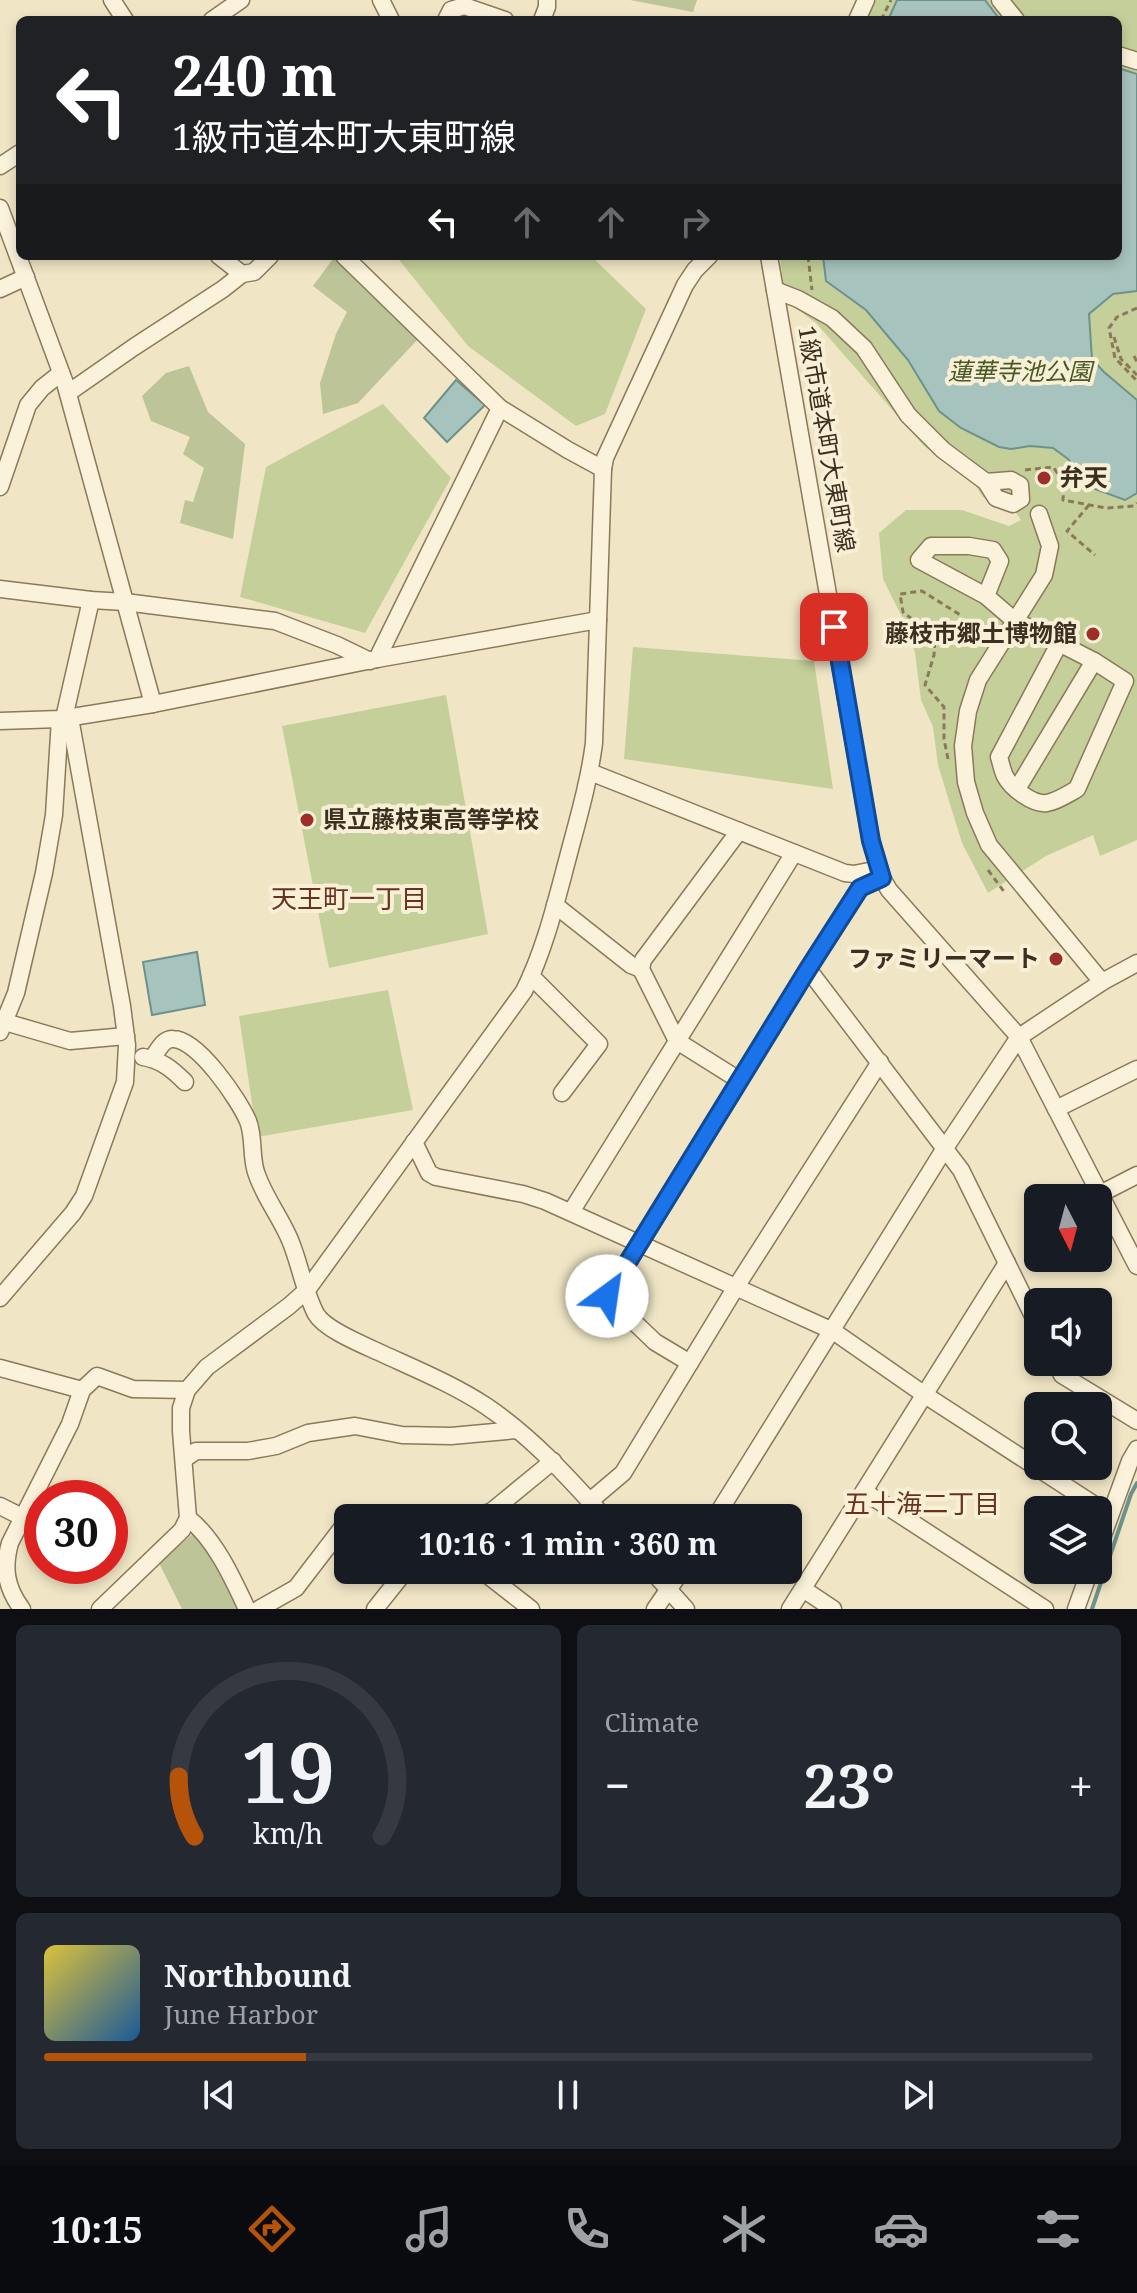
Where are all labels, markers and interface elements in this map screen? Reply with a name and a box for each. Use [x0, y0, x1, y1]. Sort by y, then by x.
text: 240 m [172, 36, 337, 112]
icon: left [40, 48, 144, 152]
text: 1級市道本町大東町線 [172, 112, 516, 161]
icon: left [421, 200, 465, 244]
icon: ahead [505, 200, 549, 244]
icon: ahead [589, 200, 633, 244]
icon: right [673, 200, 717, 244]
street label: 1級市道本町大東町線 [791, 323, 864, 555]
park label: 蓮華寺池公園 [948, 354, 1095, 387]
place label: 弁天 [1060, 460, 1108, 493]
marker: 弁天 [1035, 469, 1053, 487]
pin [800, 593, 868, 661]
icon: arrive [812, 605, 856, 649]
place label: 藤枝市郷土博物館 [885, 616, 1077, 649]
marker: 藤枝市郷土博物館 [1084, 625, 1102, 643]
place label: 県立藤枝東高等学校 [323, 802, 539, 835]
marker: 県立藤枝東高等学校 [298, 811, 316, 829]
district label: 天王町一丁目 [271, 880, 427, 916]
place label: ファミリーマート [848, 941, 1040, 974]
marker: ファミリーマート [1047, 950, 1065, 968]
north arrow [1024, 1184, 1112, 1272]
map controls [1024, 1184, 1112, 1584]
position arrow [565, 1254, 649, 1338]
button: sound [1024, 1288, 1112, 1376]
button: search [1024, 1392, 1112, 1480]
speed limit sign: 30 [24, 1480, 128, 1584]
district label: 五十海二丁目 [844, 1485, 1000, 1521]
button: layers [1024, 1496, 1112, 1584]
text: 10:16 · 1 min · 360 m [419, 1523, 717, 1564]
text: Climate [605, 1704, 699, 1740]
text: 19 [241, 1714, 335, 1827]
text: 23° [803, 1744, 895, 1826]
text: − [605, 1755, 630, 1815]
text: + [1068, 1755, 1093, 1815]
text: km/h [253, 1813, 323, 1852]
text: Northbound [164, 1955, 351, 1996]
text: June Harbor [164, 1996, 318, 2032]
icon: previous [197, 2073, 241, 2117]
icon: pause [546, 2073, 590, 2117]
icon: next [896, 2073, 940, 2117]
icon: directions [244, 2201, 300, 2257]
icon: music [401, 2201, 457, 2257]
icon: phone [559, 2201, 615, 2257]
icon: climate [716, 2201, 772, 2257]
icon: car [873, 2201, 929, 2257]
icon: filters [1030, 2201, 1086, 2257]
text: 10:15 [51, 2205, 143, 2254]

